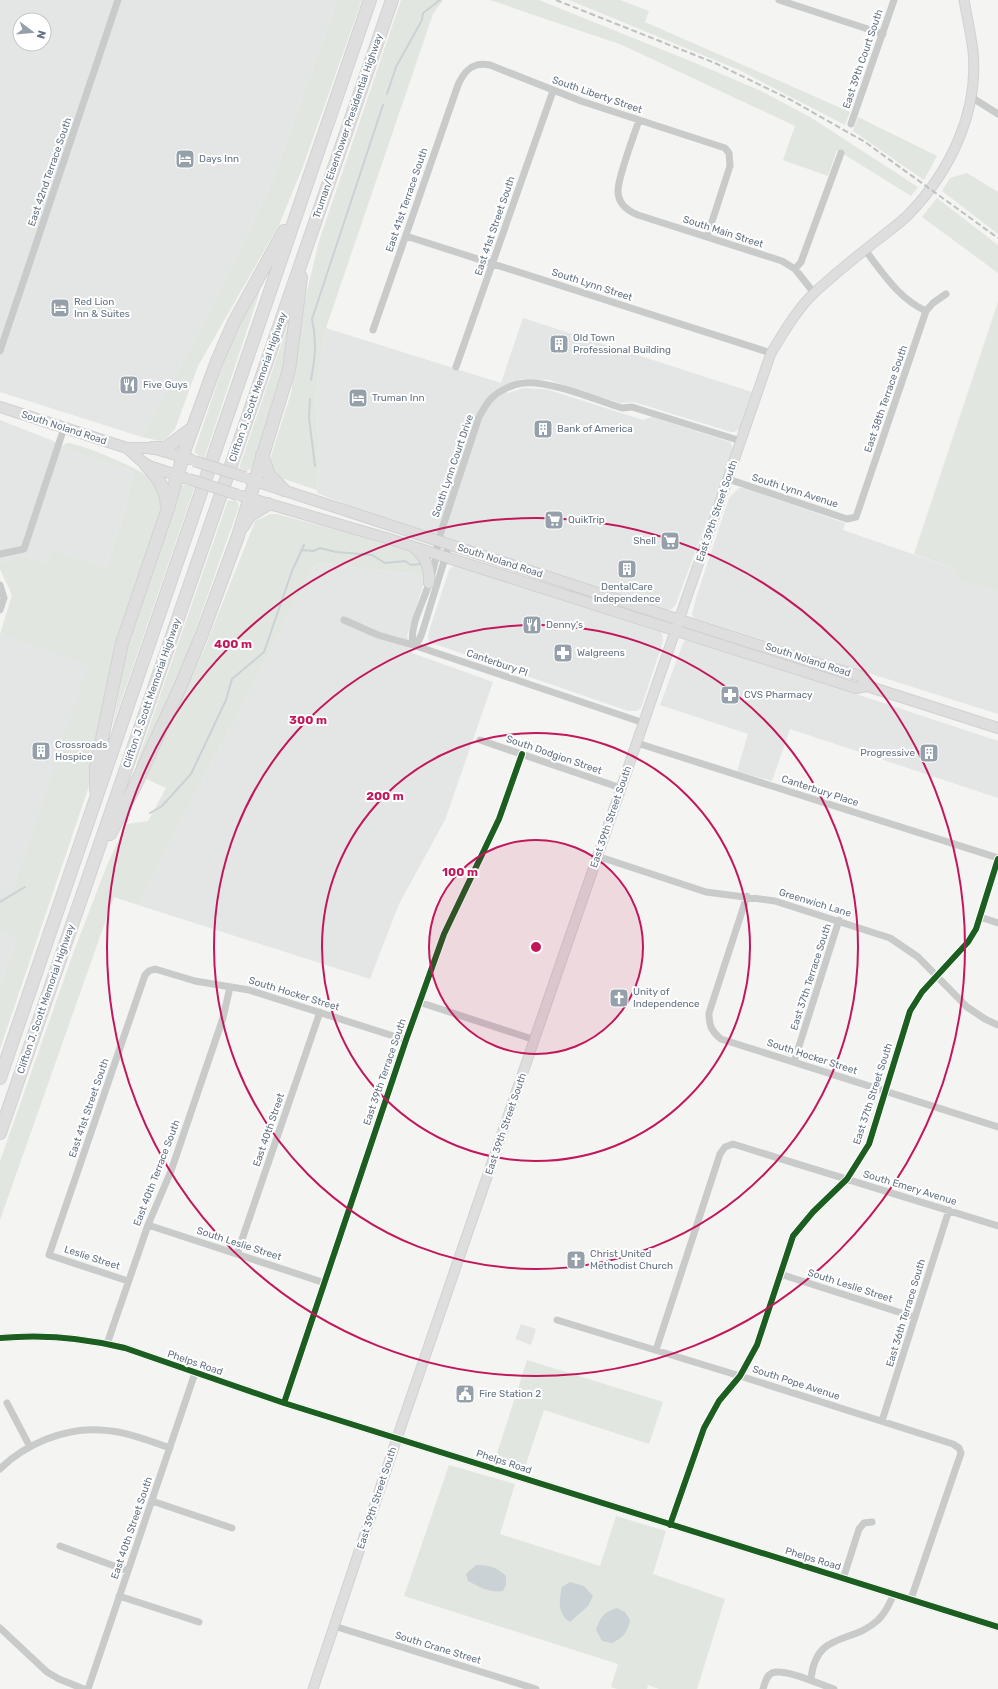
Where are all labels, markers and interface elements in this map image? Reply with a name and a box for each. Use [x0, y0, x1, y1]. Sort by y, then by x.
street label: East 39th Court South [840, 8, 886, 110]
north arrow [12, 12, 52, 52]
text: N [34, 29, 48, 40]
street label: Truman/Eisenhower Presidential Highway [311, 32, 386, 220]
street label: South Liberty Street [550, 74, 644, 116]
street label: East 42nd Terrace South [26, 116, 74, 228]
street label: East 41st Terrace South [383, 146, 431, 254]
hotel icon: Days Inn [174, 148, 196, 170]
place label: Days Inn [199, 153, 239, 165]
street label: East 41st Street South [472, 175, 518, 277]
street label: South Main Street [681, 213, 765, 251]
street label: South Lynn Street [550, 266, 634, 304]
place label: Red Lion Inn & Suites [74, 296, 130, 320]
hotel icon: Red Lion Inn & Suites [49, 297, 71, 319]
street label: Clifton J. Scott Memorial Highway [227, 310, 289, 463]
place label: Old Town Professional Building [573, 332, 671, 356]
building icon: Old Town Professional Building [548, 333, 570, 355]
street label: East 38th Terrace South [862, 344, 910, 454]
restaurant icon: Five Guys [118, 374, 140, 396]
place label: Five Guys [143, 379, 188, 391]
hotel icon: Truman Inn [347, 387, 369, 409]
place label: Truman Inn [372, 392, 425, 404]
street label: South Noland Road [20, 409, 108, 448]
street label: South Lynn Court Drive [430, 413, 476, 519]
building icon: Bank of America [532, 418, 554, 440]
place label: Bank of America [557, 423, 633, 435]
street label: East 39th Street South [694, 459, 740, 563]
street label: South Lynn Avenue [750, 471, 840, 511]
supermarket icon: QuikTrip [543, 509, 565, 531]
place label: QuikTrip [568, 514, 605, 526]
supermarket icon: Shell [659, 530, 681, 552]
place label: Shell [633, 535, 656, 547]
street label: South Noland Road [456, 542, 544, 581]
building icon: DentalCare Independence [616, 558, 638, 580]
place label: DentalCare Independence [594, 581, 661, 605]
restaurant icon: Denny's [521, 614, 543, 636]
street label: Clifton J. Scott Memorial Highway [121, 616, 183, 769]
place label: Denny's [546, 619, 583, 631]
text: 400 m [214, 637, 252, 651]
street label: South Noland Road [764, 641, 852, 680]
pharmacy icon: Walgreens [552, 642, 574, 664]
street label: Canterbury Pl [465, 647, 529, 679]
place label: Walgreens [577, 647, 625, 659]
pharmacy icon: CVS Pharmacy [719, 684, 741, 706]
place label: CVS Pharmacy [744, 689, 813, 701]
text: 300 m [289, 713, 327, 727]
street label: South Dodgion Street [505, 733, 604, 777]
place label: Crossroads Hospice [55, 739, 107, 763]
building icon: Crossroads Hospice [30, 740, 52, 762]
building icon: Progressive [918, 742, 940, 764]
place label: Progressive [860, 747, 915, 759]
street label: East 39th Street South [588, 765, 634, 869]
street label: Canterbury Place [780, 773, 860, 809]
text: 200 m [366, 789, 404, 803]
text: 100 m [442, 865, 478, 879]
street label: Greenwich Lane [777, 886, 853, 920]
street label: Clifton J. Scott Memorial Highway [15, 922, 77, 1075]
street label: East 37th Terrace South [788, 922, 834, 1032]
centre of rings [529, 940, 543, 954]
street label: South Hocker Street [247, 974, 341, 1014]
place label: Unity of Independence [633, 986, 700, 1010]
church icon: Unity of Independence [608, 987, 630, 1009]
street label: East 39th Terrace South [361, 1017, 409, 1127]
street label: South Hocker Street [765, 1037, 859, 1077]
street label: East 37th Street South [851, 1042, 895, 1146]
street label: East 41st Street South [66, 1057, 112, 1159]
street label: East 39th Street South [483, 1072, 529, 1176]
street label: East 40th Street [251, 1092, 287, 1168]
street label: East 40th Terrace South [131, 1118, 183, 1228]
street label: South Emery Avenue [862, 1168, 959, 1208]
street label: South Leslie Street [195, 1225, 283, 1263]
street label: Leslie Street [63, 1243, 122, 1273]
place label: Christ United Methodist Church [590, 1248, 673, 1272]
church icon: Christ United Methodist Church [565, 1249, 587, 1271]
street label: East 36th Terrace South [884, 1258, 928, 1368]
street label: South Leslie Street [806, 1267, 894, 1305]
street label: Phelps Road [166, 1348, 224, 1378]
street label: South Pope Avenue [751, 1363, 842, 1403]
public building icon: Fire Station 2 [454, 1383, 476, 1405]
place label: Fire Station 2 [479, 1388, 541, 1400]
street label: East 39th Street South [355, 1445, 399, 1551]
street label: Phelps Road [475, 1447, 533, 1477]
street label: East 40th Street South [109, 1475, 155, 1581]
street label: Phelps Road [784, 1545, 842, 1573]
street label: South Crane Street [394, 1629, 483, 1667]

